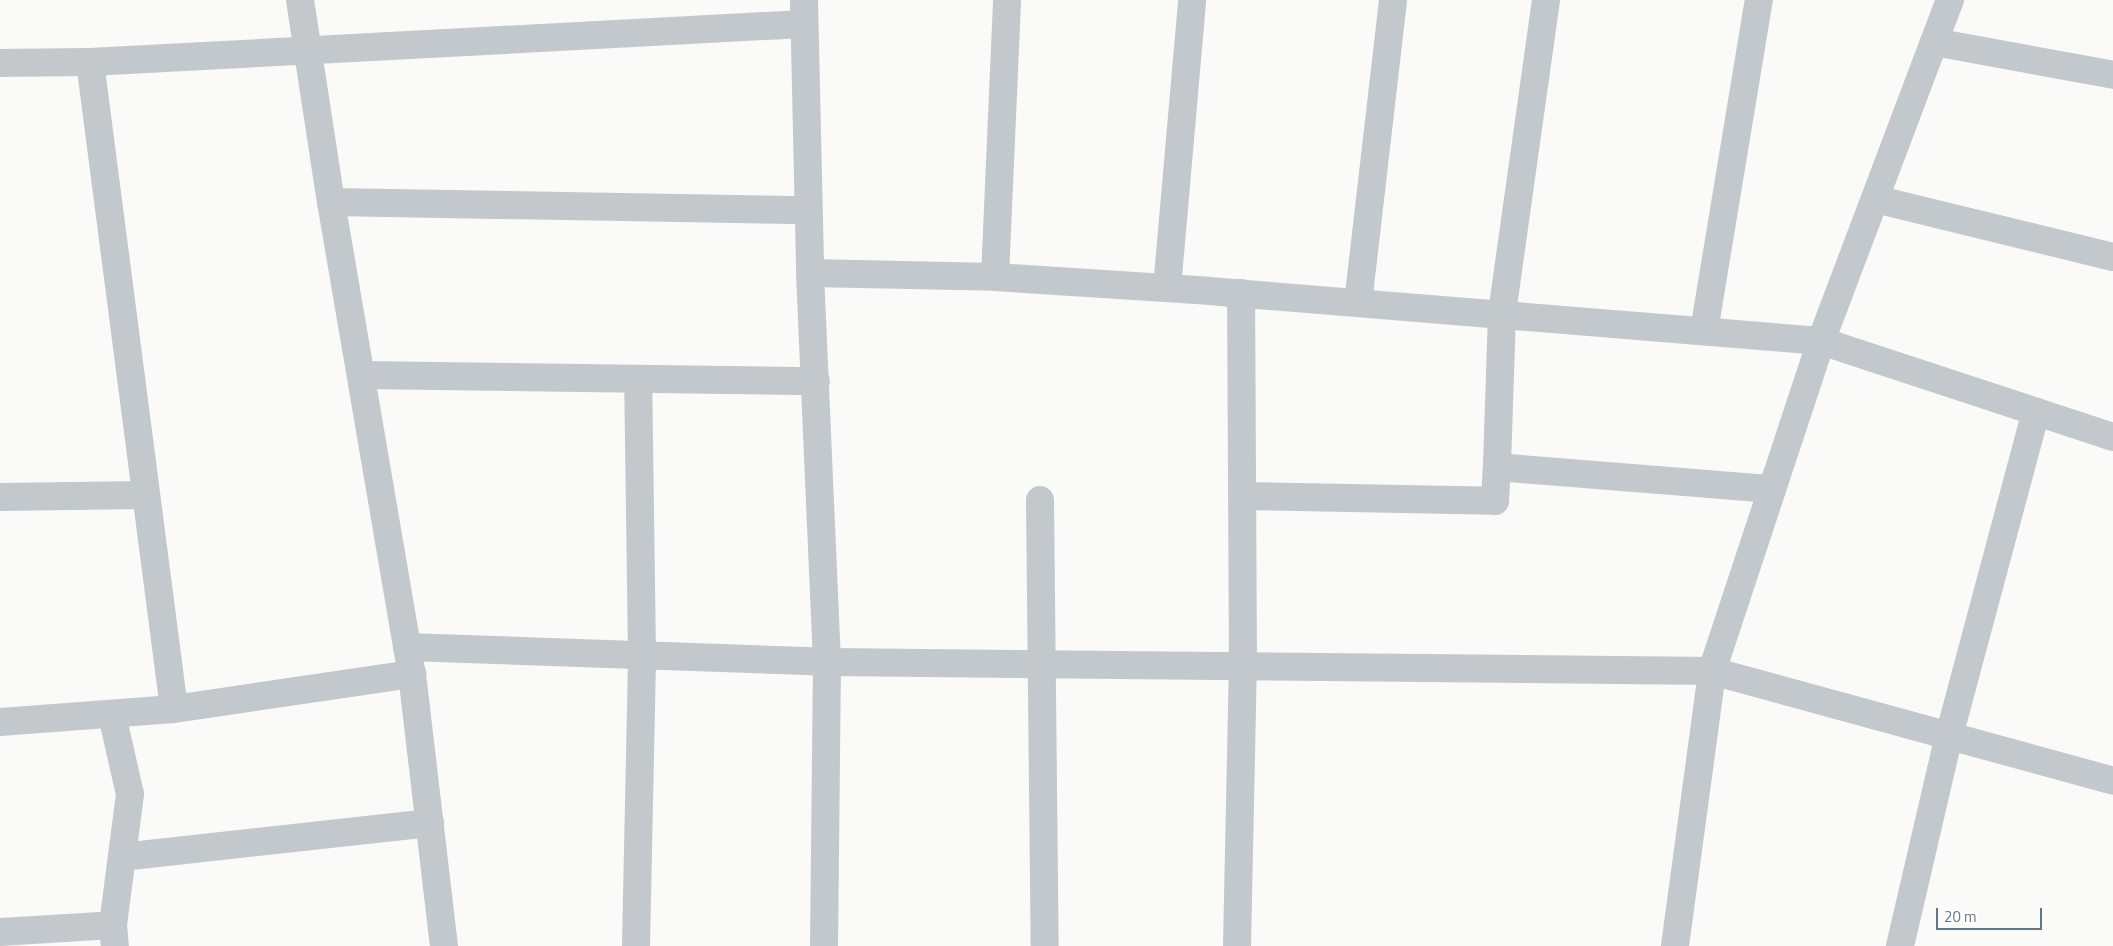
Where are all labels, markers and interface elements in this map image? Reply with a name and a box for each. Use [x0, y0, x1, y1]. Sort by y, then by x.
scale bar [1938, 898, 2044, 930]
text: 20 m [1944, 905, 1977, 928]

